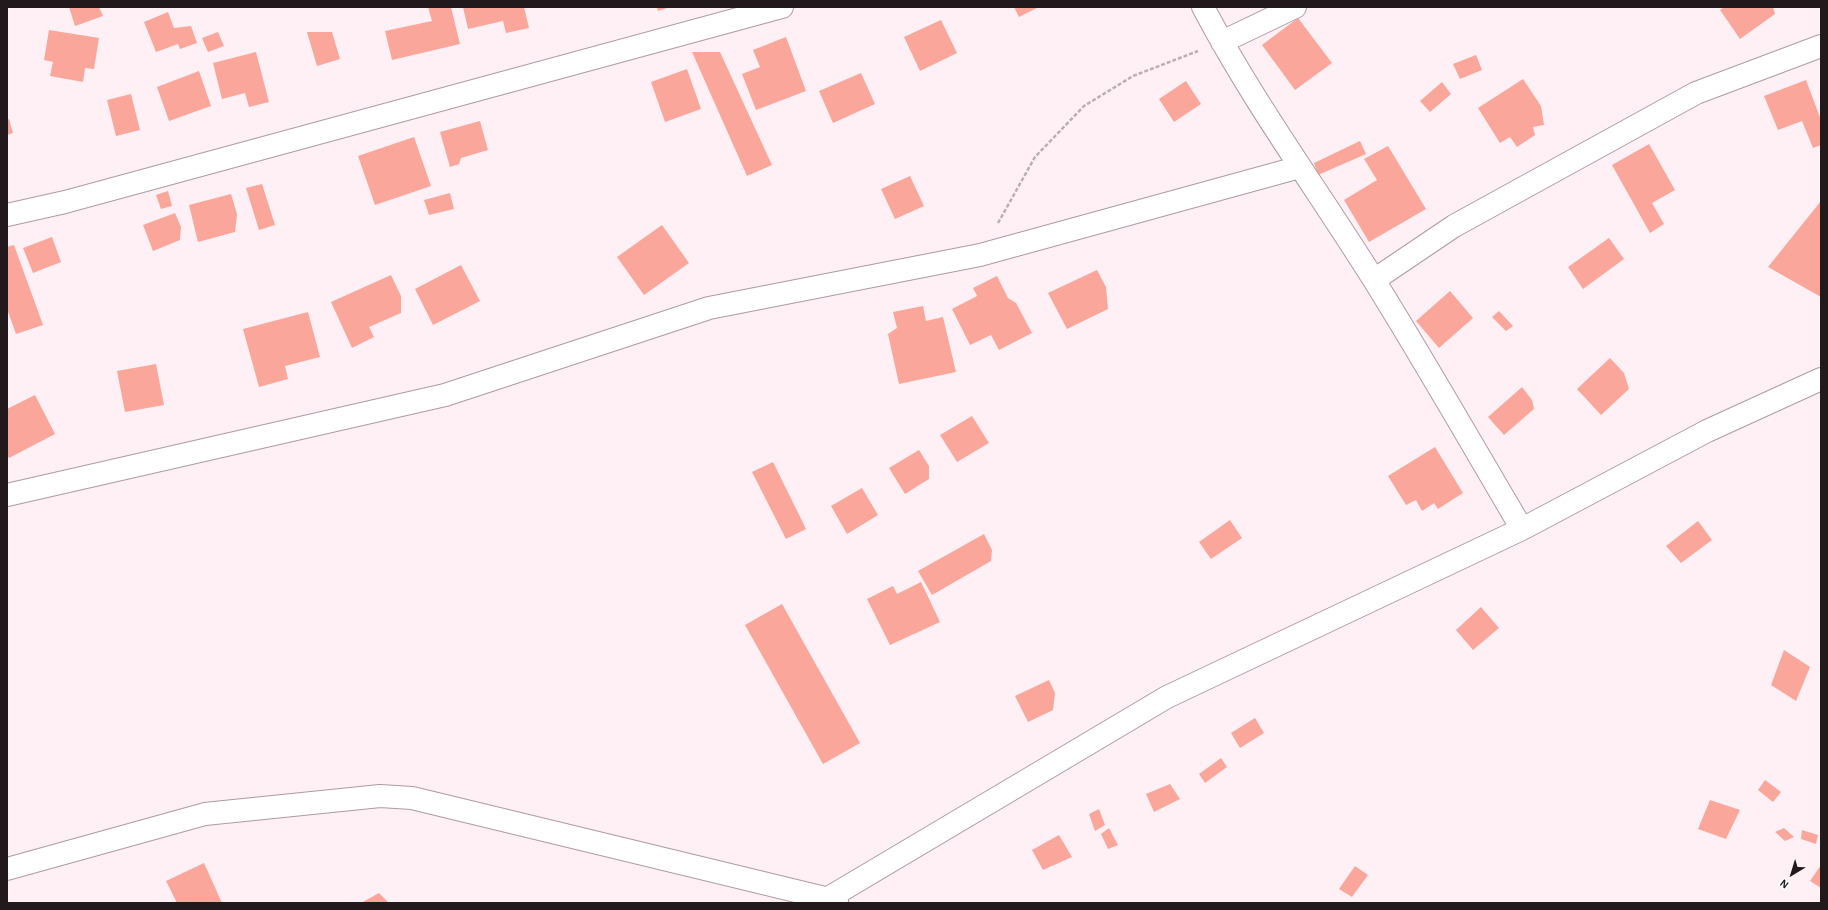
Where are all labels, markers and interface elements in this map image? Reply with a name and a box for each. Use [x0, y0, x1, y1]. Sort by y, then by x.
north arrow [1772, 854, 1812, 894]
text: N [1778, 877, 1791, 891]

